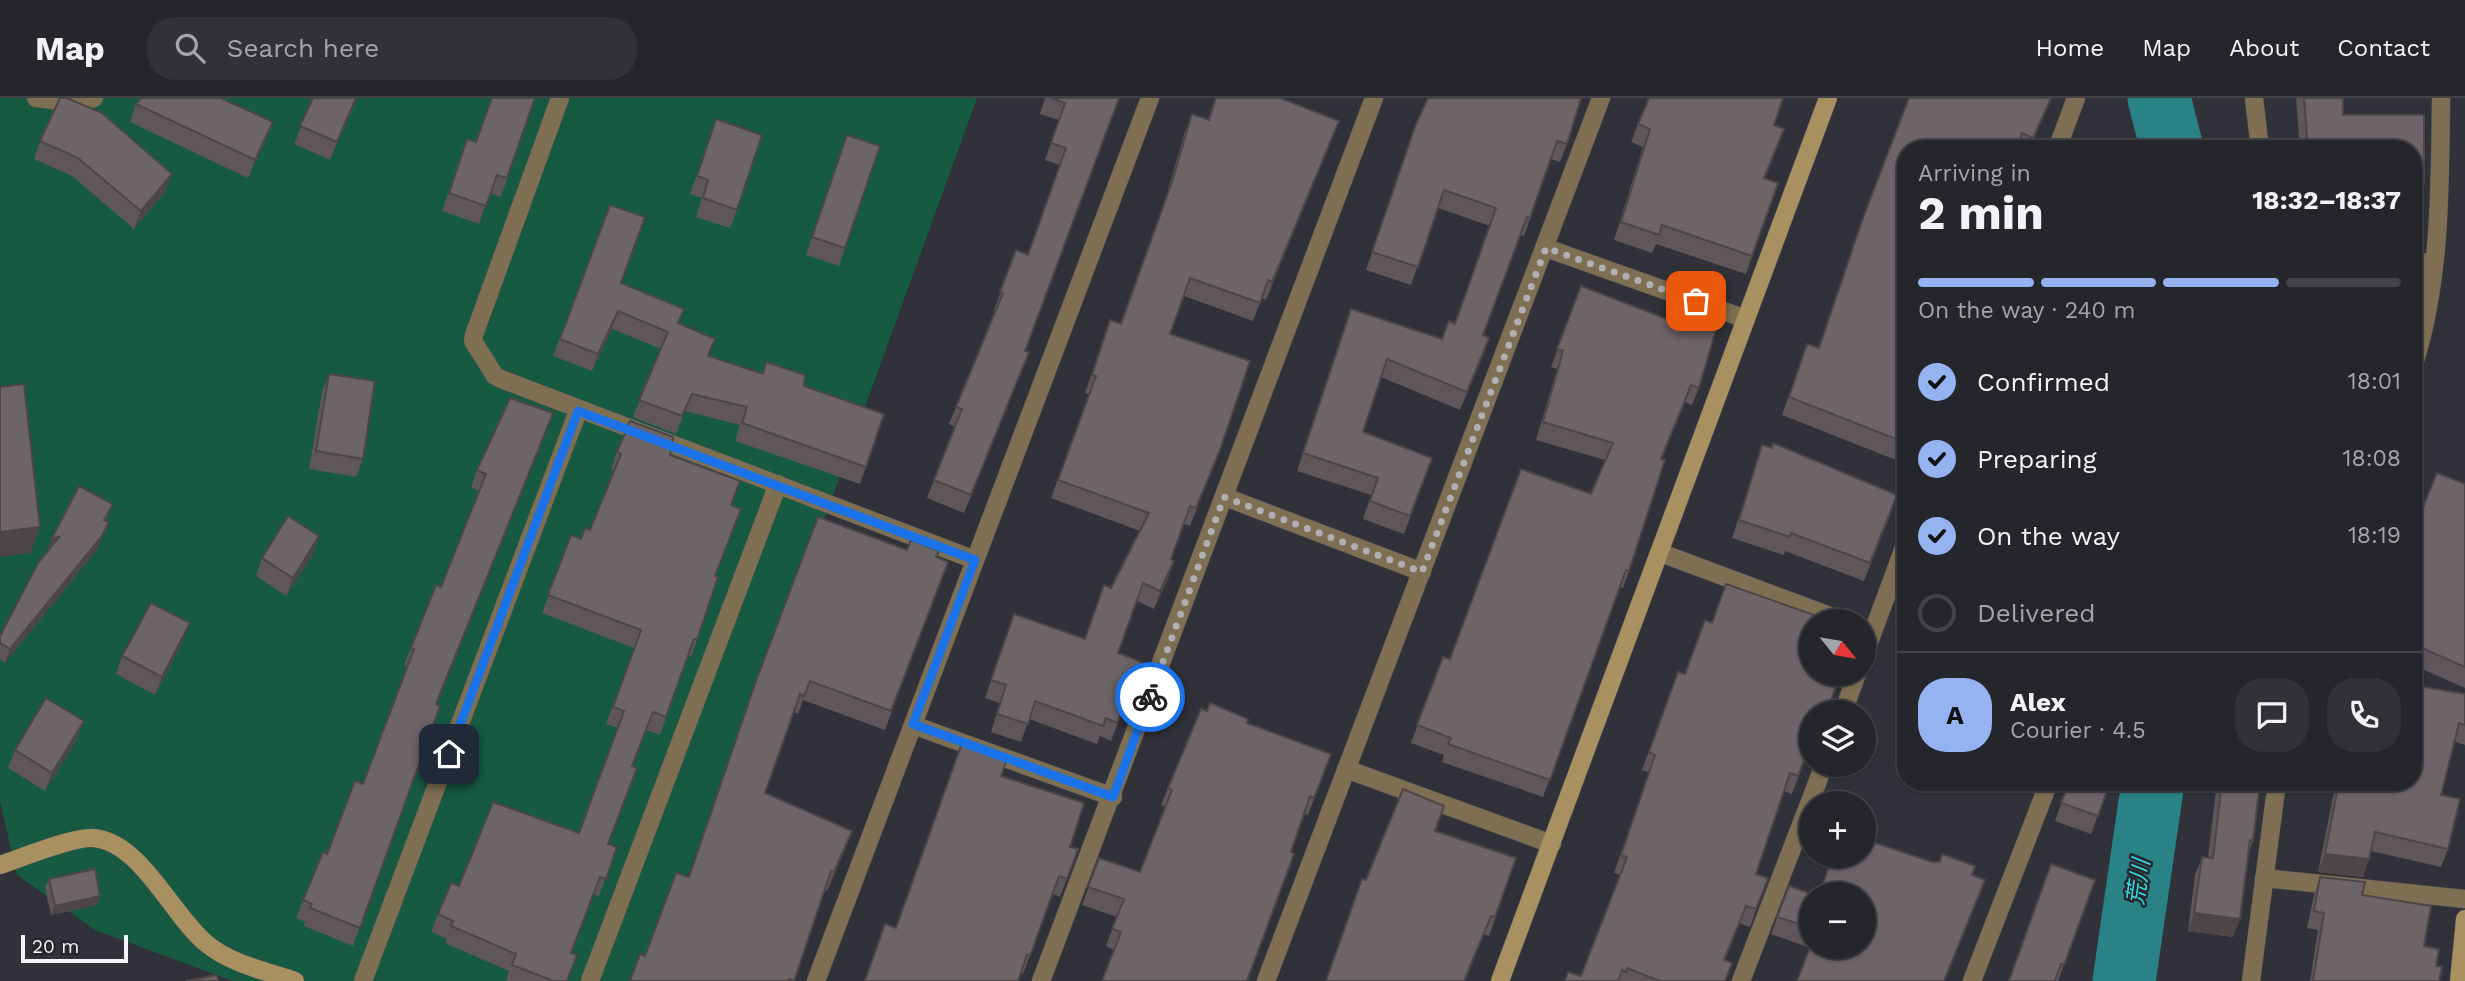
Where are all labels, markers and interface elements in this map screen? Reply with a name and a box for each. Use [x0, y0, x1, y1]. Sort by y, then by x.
search box [147, 17, 637, 80]
text: Map [35, 29, 105, 68]
icon: search [171, 29, 209, 67]
text: Search here [227, 33, 379, 63]
text: Home [2036, 34, 2104, 62]
text: Map [2142, 34, 2191, 62]
text: About [2229, 34, 2299, 62]
text: Contact [2337, 34, 2430, 62]
text: Arriving in [1918, 160, 2031, 187]
text: 18:32–18:37 [2252, 185, 2401, 215]
text: 2 min [1918, 186, 2044, 240]
pin [1666, 271, 1726, 331]
icon: bag [1677, 282, 1715, 320]
text: On the way · 240 m [1918, 297, 2136, 324]
icon: check [1918, 363, 1956, 401]
text: Confirmed [1977, 367, 2110, 397]
text: 18:01 [2348, 368, 2401, 395]
icon: check [1918, 440, 1956, 478]
text: Preparing [1977, 444, 2097, 474]
text: 18:08 [2343, 445, 2401, 472]
icon: check [1918, 517, 1956, 555]
text: On the way [1977, 521, 2120, 551]
text: 18:19 [2348, 522, 2401, 549]
text: Delivered [1977, 598, 2096, 628]
north arrow [1799, 609, 1876, 686]
map controls [1799, 609, 1876, 959]
courier [1115, 662, 1185, 732]
icon: bike [1131, 678, 1169, 716]
button: chat [2235, 678, 2309, 752]
button: phone [2327, 678, 2401, 752]
text: Alex [2010, 687, 2066, 717]
button: layers [1799, 700, 1876, 777]
text: A [1946, 700, 1964, 730]
text: Courier · 4.5 [2010, 717, 2146, 744]
pin [419, 724, 479, 784]
icon: home [430, 735, 468, 773]
button: + [1799, 791, 1876, 868]
water label: 荒川 [2122, 854, 2155, 907]
button: − [1799, 882, 1876, 959]
scale bar [21, 932, 128, 964]
text: 20 m [32, 935, 79, 958]

